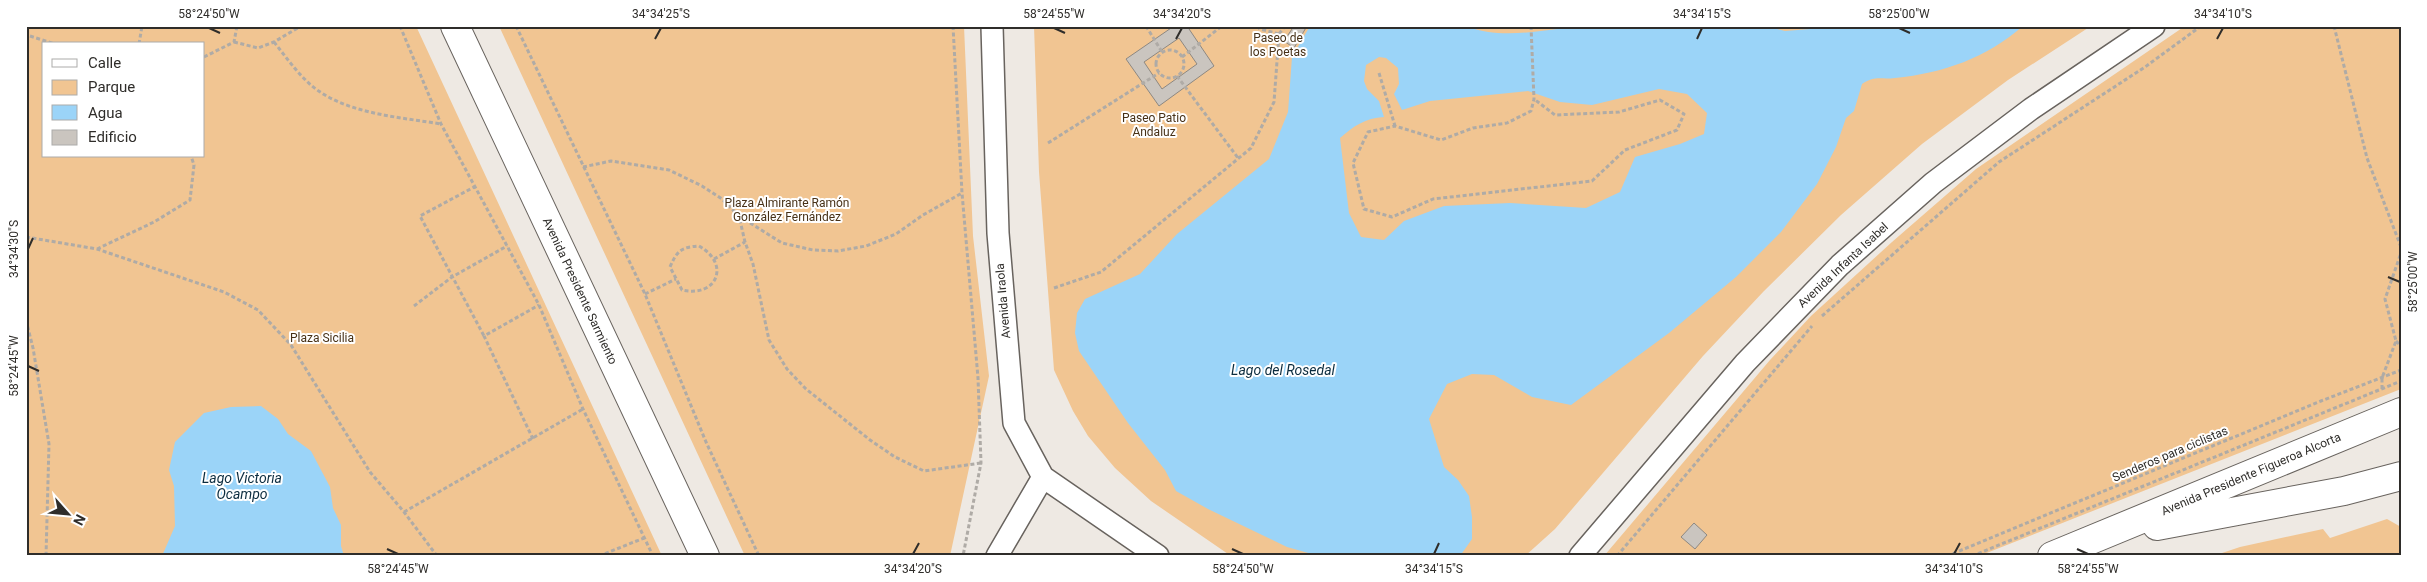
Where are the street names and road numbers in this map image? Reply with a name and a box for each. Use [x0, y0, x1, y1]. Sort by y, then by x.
street label: Avenida Presidente Sarmiento [540, 215, 620, 367]
street label: Avenida Infanta Isabel [1795, 220, 1891, 310]
street label: Avenida Iraola [993, 263, 1013, 339]
street label: Senderos para ciclistas [2110, 423, 2230, 485]
street label: Avenida Presidente Figueroa Alcorta [2159, 430, 2343, 518]

